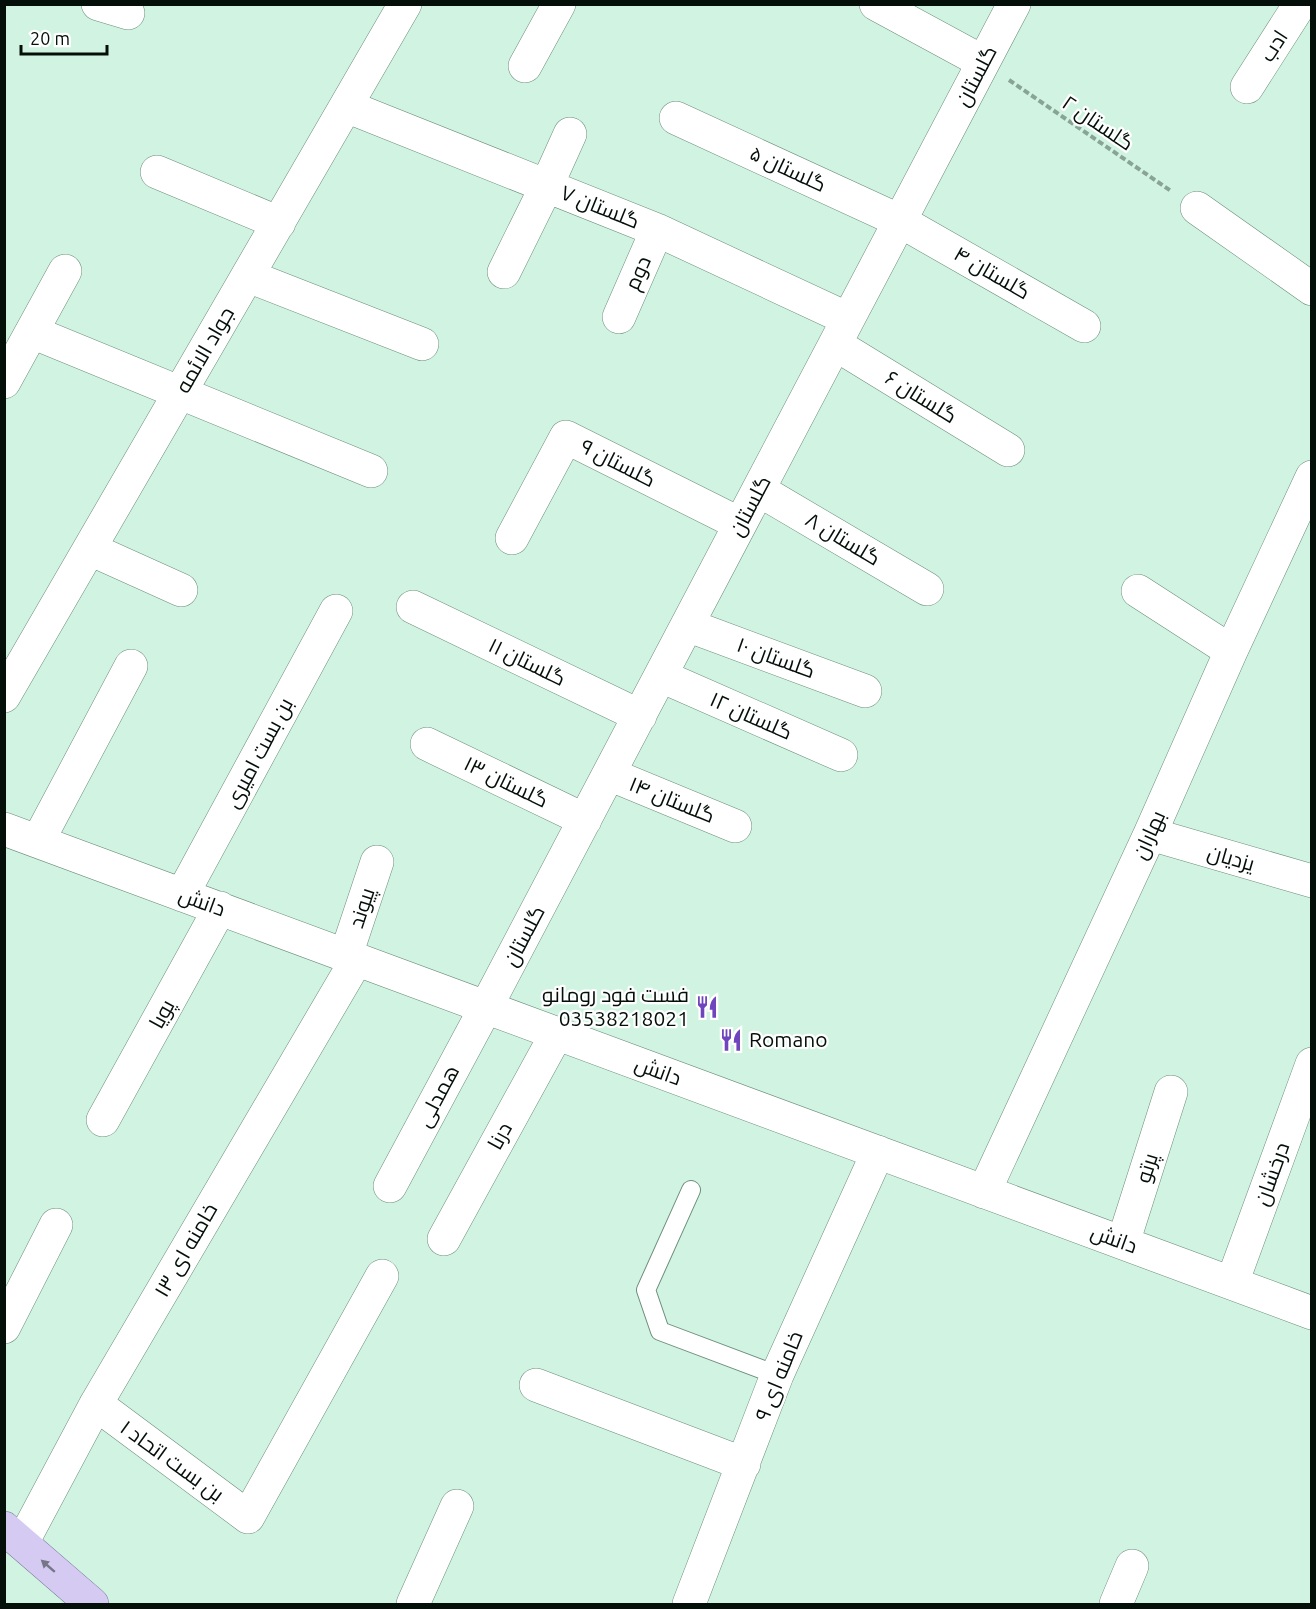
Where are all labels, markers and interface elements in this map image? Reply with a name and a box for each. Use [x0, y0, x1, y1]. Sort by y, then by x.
scale bar [21, 18, 106, 56]
street label: ادب [1254, 25, 1292, 66]
text: 20 m [30, 28, 70, 48]
street label: گلستان [949, 41, 1003, 111]
street label: گلستان ۲ [1057, 90, 1139, 156]
street label: گلستان ۵ [746, 140, 830, 198]
street label: گلستان ۷ [557, 179, 643, 235]
street label: گلستان ۴ [949, 241, 1035, 305]
street label: دوم [619, 252, 658, 295]
street label: جواد الائمه [170, 302, 239, 397]
street label: گلستان ۶ [880, 365, 962, 429]
street label: گلستان ۹ [576, 433, 660, 493]
street label: گلستان [723, 471, 777, 541]
street label: گلستان ۸ [801, 506, 885, 572]
street label: گلستان ۱۱ [484, 632, 570, 692]
street label: گلستان ۱۰ [733, 632, 819, 684]
street label: گلستان ۱۲ [706, 686, 796, 746]
street label: بن بست امیری [219, 693, 299, 813]
street label: گلستان ۱۳ [460, 750, 552, 814]
street label: گلستان ۱۴ [625, 771, 719, 829]
street label: بهاران [1127, 806, 1171, 864]
street label: یزدیان [1204, 839, 1258, 877]
street label: دانش [175, 882, 229, 922]
street label: پیوند [343, 884, 382, 932]
street label: گلستان [497, 901, 551, 971]
place label: فست فود رومانو 03538218021 [542, 982, 689, 1030]
street label: پویا [143, 994, 182, 1034]
restaurant icon: فست فود رومانو 03538218021 [694, 994, 720, 1020]
restaurant icon: Romano [718, 1027, 744, 1053]
place label: Romano [749, 1027, 828, 1051]
street label: دانش [631, 1051, 685, 1091]
street label: همدلی [411, 1061, 465, 1131]
street label: درنا [482, 1118, 517, 1154]
street label: درخشان [1249, 1139, 1295, 1209]
street label: پرتو [1130, 1150, 1165, 1186]
street label: خامنه ای ۱۳ [149, 1198, 223, 1302]
street label: دانش [1087, 1219, 1141, 1259]
street label: خامنه ای ۹ [749, 1327, 809, 1425]
street label: بن بست اتحاد ۱ [115, 1415, 229, 1507]
one-way arrow [41, 1560, 56, 1573]

